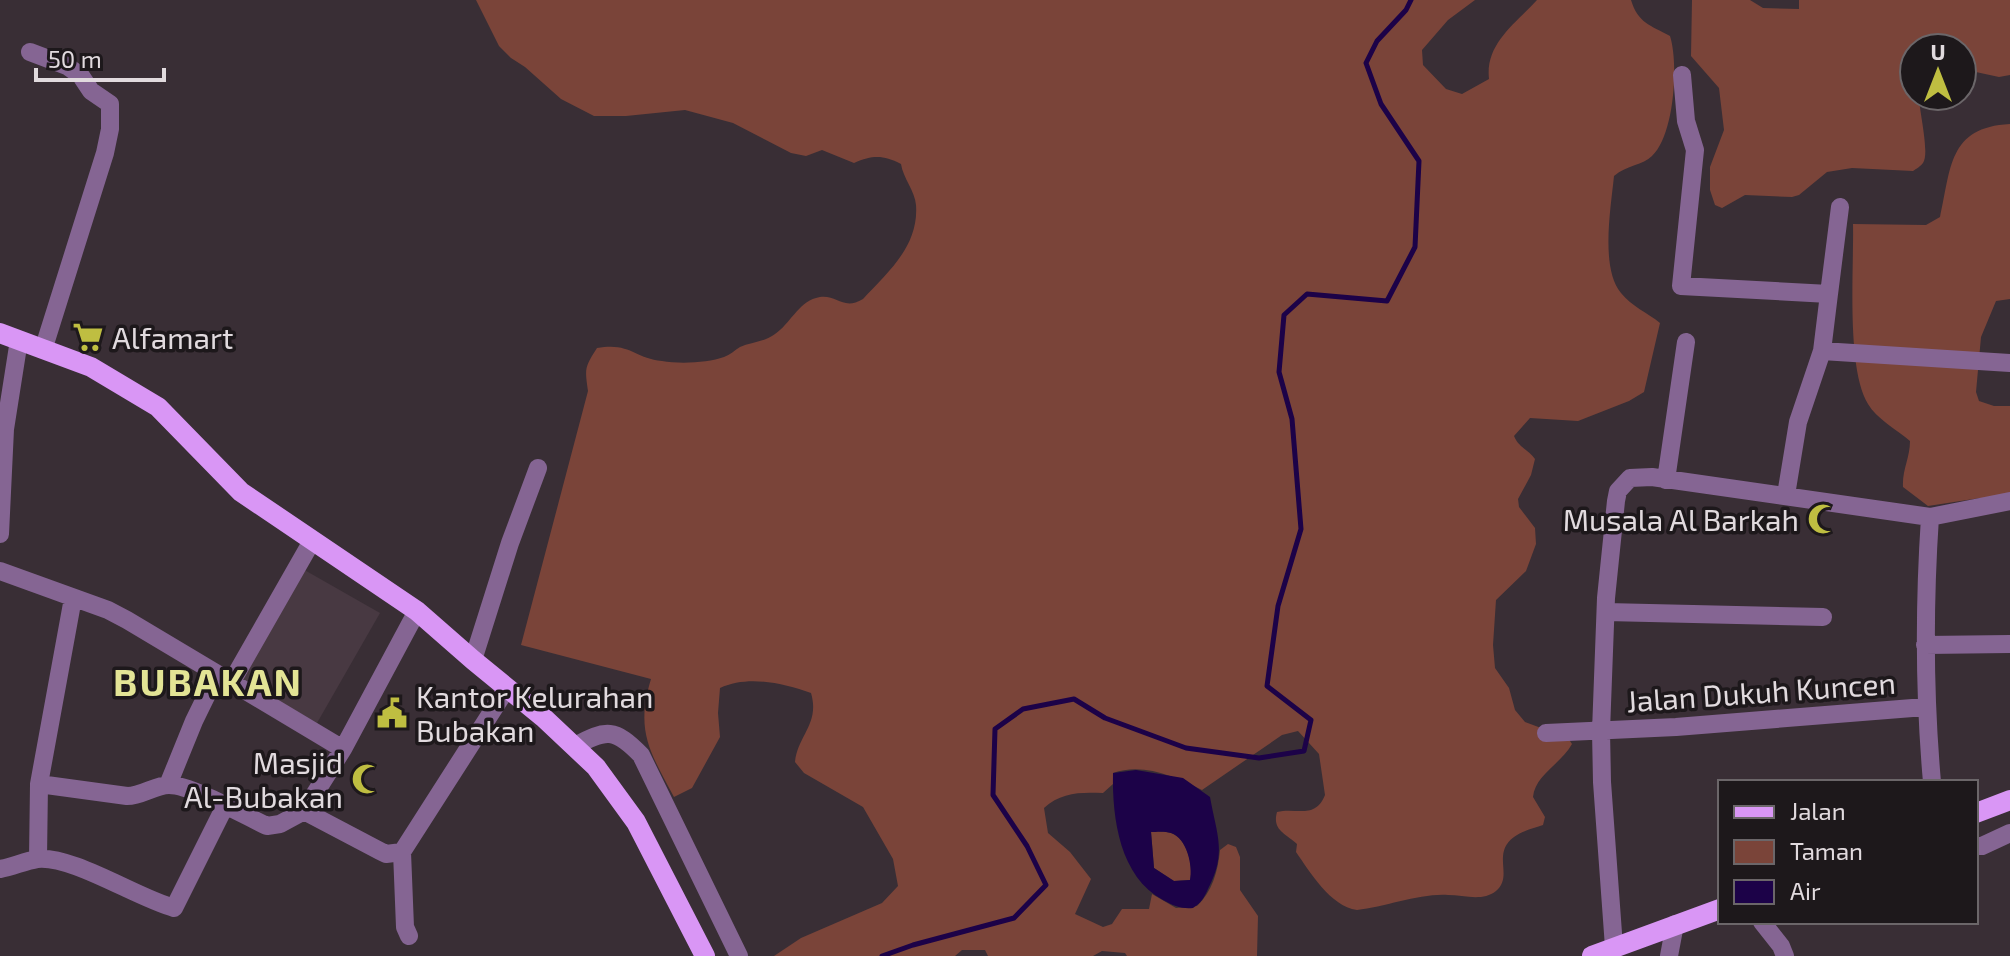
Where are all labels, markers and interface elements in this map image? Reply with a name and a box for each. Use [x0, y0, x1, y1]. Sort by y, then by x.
scale bar [36, 32, 164, 82]
north arrow [1898, 32, 1978, 112]
text: U [1930, 38, 1946, 64]
text: 50 m [48, 44, 102, 73]
place label: Alfamart [112, 319, 234, 355]
supermarket icon: Alfamart [71, 320, 105, 354]
place label: Musala Al Barkah [1563, 501, 1799, 537]
mosque icon: Musala Al Barkah [1806, 502, 1840, 536]
district label: BUBAKAN [113, 658, 303, 704]
street label: Jalan Dukuh Kuncen [1625, 664, 1897, 718]
place label: Kantor Kelurahan Bubakan [416, 678, 653, 748]
public building icon: Kantor Kelurahan Bubakan [375, 696, 409, 730]
place label: Masjid Al-Bubakan [184, 744, 343, 814]
mosque icon: Masjid Al-Bubakan [350, 762, 384, 796]
legend [1718, 780, 1978, 924]
text: Jalan [1790, 796, 1846, 825]
text: Taman [1790, 836, 1863, 865]
text: Air [1790, 876, 1821, 905]

